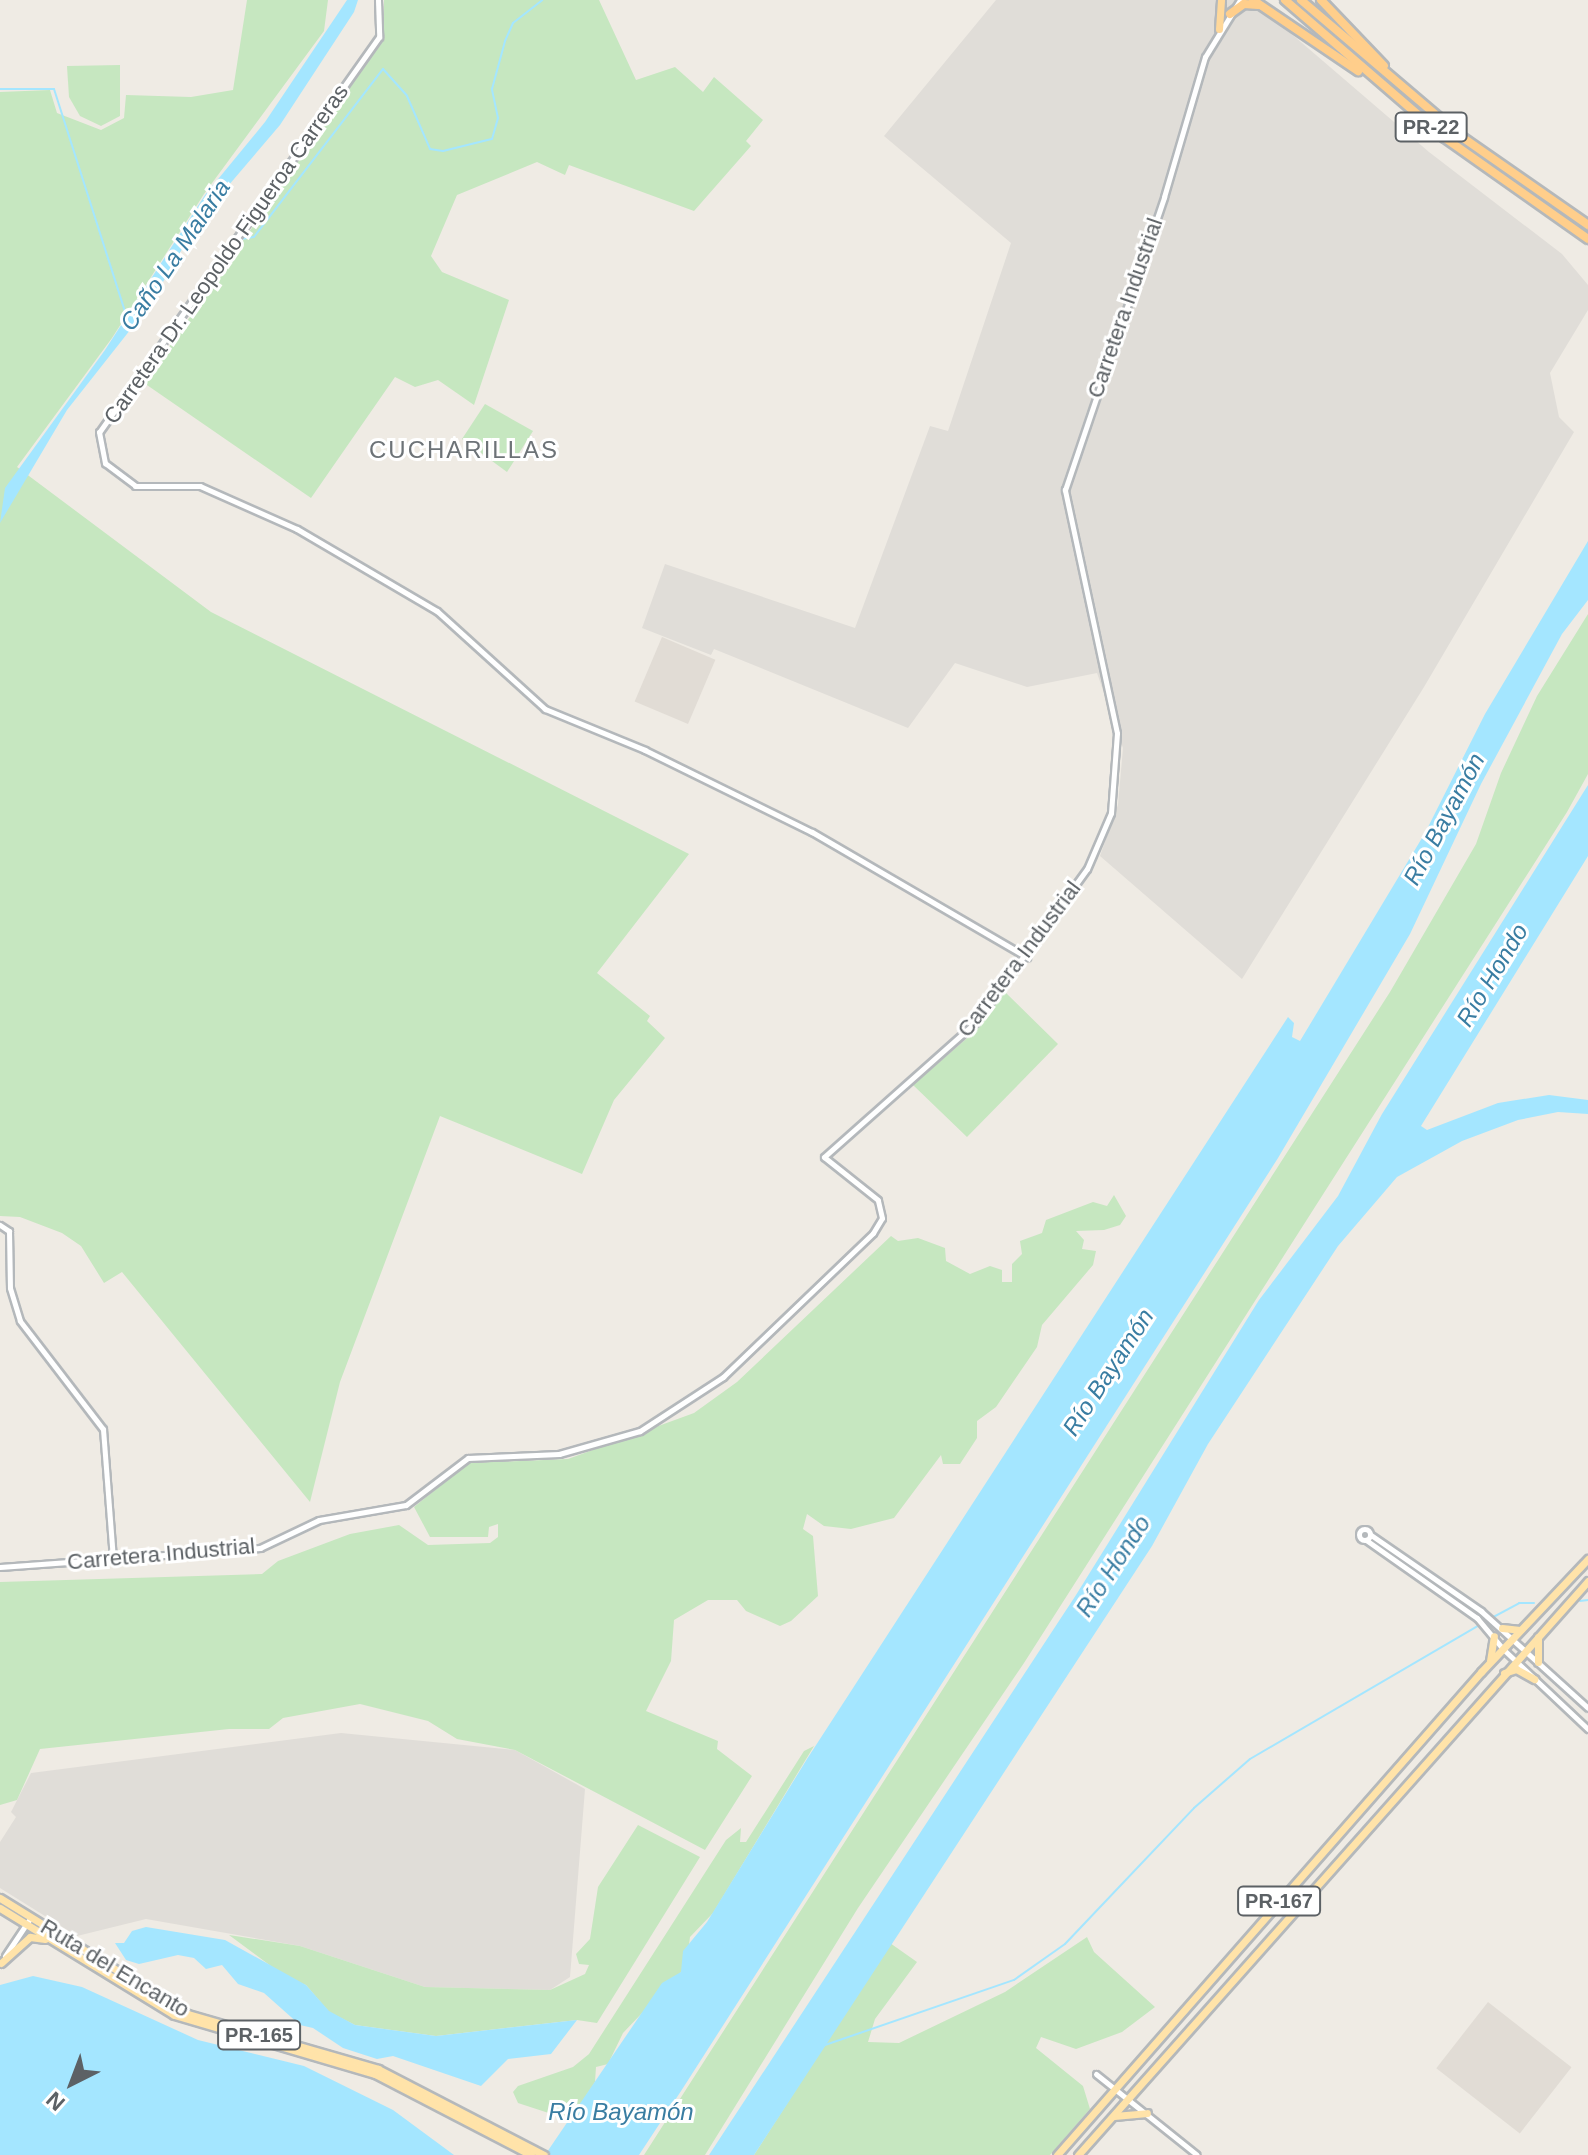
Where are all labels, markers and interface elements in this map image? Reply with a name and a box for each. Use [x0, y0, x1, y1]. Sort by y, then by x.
street label: Carretera Dr. Leopoldo Figueroa Carreras [98, 79, 354, 429]
road number: PR-22 [1393, 111, 1469, 143]
water label: Caño La Malaria [114, 174, 236, 336]
street label: Carretera Industrial [1082, 215, 1168, 401]
district label: CUCHARILLAS [369, 436, 559, 464]
water label: Río Bayamón [1397, 748, 1491, 890]
street label: Carretera Industrial [952, 876, 1086, 1042]
water label: Río Hondo [1450, 918, 1534, 1032]
water label: Río Bayamón [1056, 1303, 1160, 1441]
water label: Río Hondo [1070, 1510, 1156, 1622]
street label: Carretera Industrial [66, 1533, 256, 1575]
road number: PR-167 [1237, 1885, 1321, 1917]
street label: Ruta del Encanto [36, 1913, 194, 2023]
road number: PR-165 [217, 2019, 301, 2051]
north arrow [32, 2043, 112, 2123]
text: N [41, 2087, 70, 2116]
water label: Río Bayamón [548, 2098, 694, 2126]

